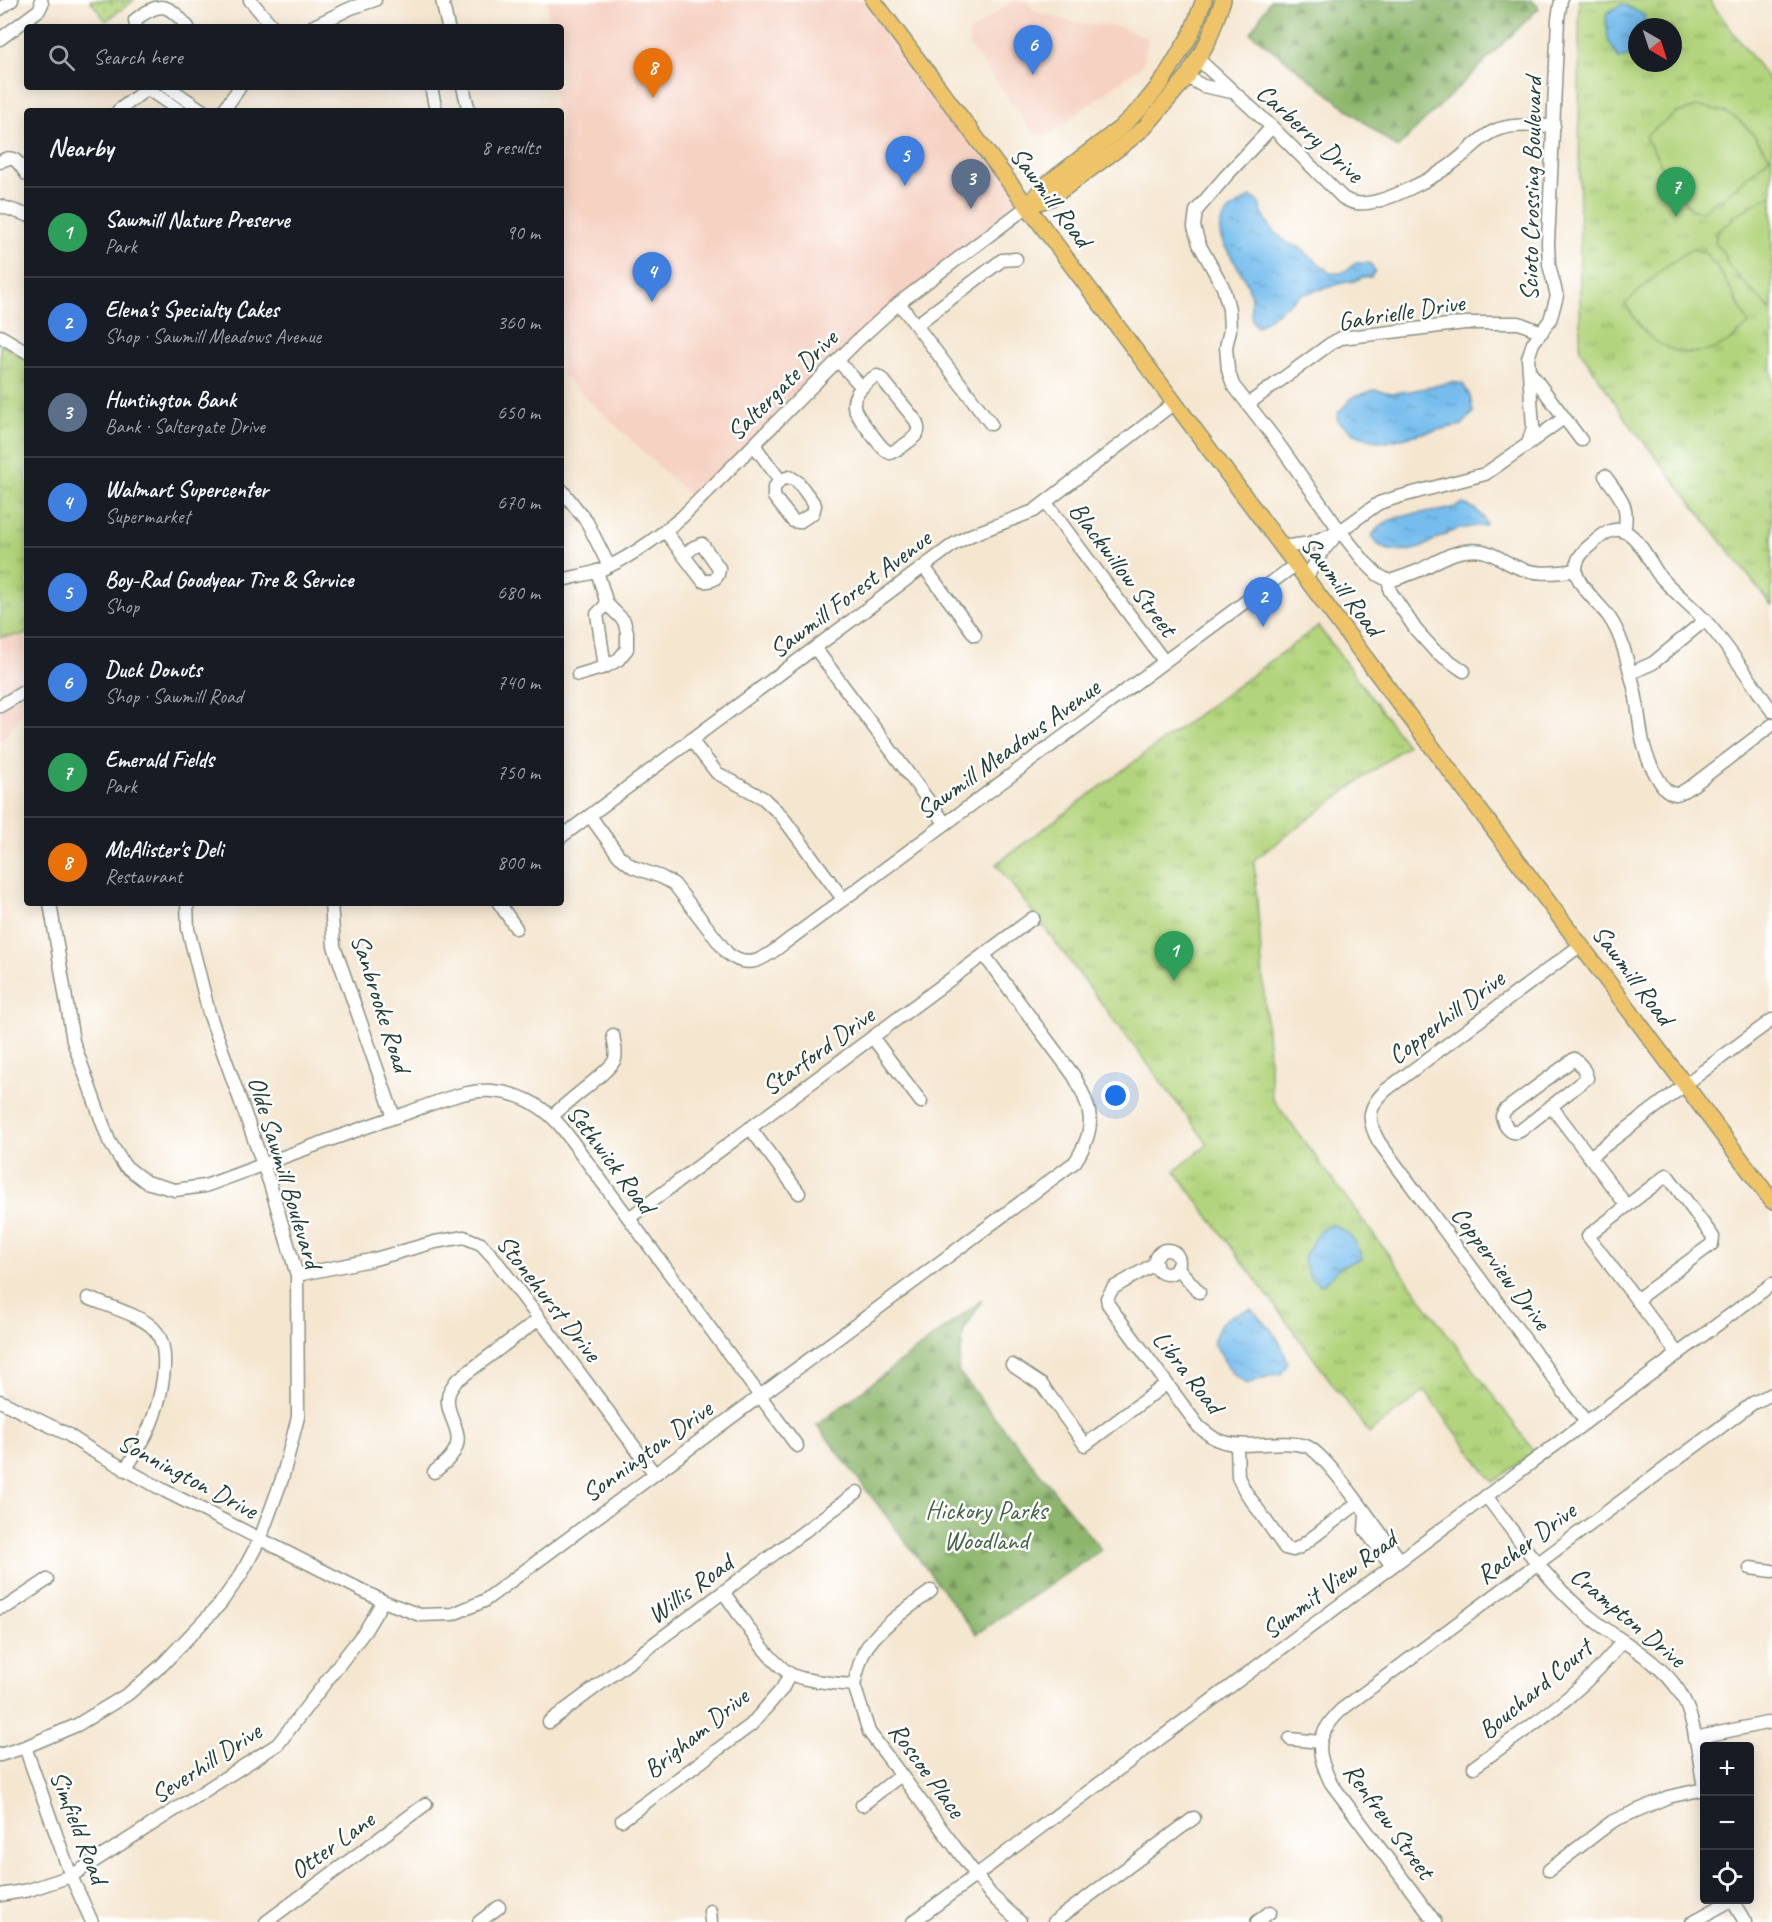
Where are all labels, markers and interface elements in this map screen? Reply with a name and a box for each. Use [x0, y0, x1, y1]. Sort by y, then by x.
north arrow [1628, 18, 1682, 72]
search box [24, 24, 564, 90]
pin: 6 [1014, 26, 1052, 75]
icon: search [45, 41, 78, 74]
text: Search here [93, 43, 183, 71]
pin: 8 [634, 48, 672, 98]
street label: Scioto Crossing Boulevard [1513, 73, 1550, 301]
street label: Carberry Drive [1249, 76, 1372, 191]
text: Nearby [48, 131, 113, 164]
text: 8 results [481, 135, 540, 160]
pin: 5 [886, 136, 924, 186]
street label: Sawmill Road [1003, 140, 1102, 257]
pin: 3 [952, 160, 990, 209]
pin: 7 [1656, 168, 1696, 217]
text: Sawmill Nature Preserve [105, 206, 290, 234]
text: 1 [63, 220, 72, 245]
text: 90 m [506, 220, 540, 245]
text: Park [105, 234, 137, 259]
pin: 4 [632, 252, 672, 302]
street label: Gabrielle Drive [1335, 285, 1468, 338]
text: Elena's Specialty Cakes [105, 296, 279, 324]
text: 2 [63, 310, 72, 335]
text: 360 m [497, 310, 540, 335]
street label: Saltergate Drive [719, 321, 846, 448]
text: Shop · Sawmill Meadows Avenue [105, 324, 321, 349]
text: Huntington Bank [105, 386, 236, 414]
text: 3 [63, 400, 72, 425]
text: 650 m [497, 400, 540, 425]
text: Bank · Saltergate Drive [105, 414, 265, 439]
text: Walmart Supercenter [105, 476, 268, 504]
text: 4 [63, 490, 72, 515]
text: 670 m [497, 490, 540, 515]
street label: Blackwillow Street [1062, 495, 1186, 645]
text: Supermarket [105, 504, 190, 529]
street label: Sawmill Forest Avenue [762, 521, 940, 666]
street label: Sawmill Road [1294, 529, 1393, 646]
text: Boy-Rad Goodyear Tire & Service [105, 566, 353, 594]
pin: 2 [1244, 578, 1282, 627]
text: 5 [63, 580, 72, 605]
text: 680 m [497, 580, 540, 605]
text: Shop [105, 594, 139, 619]
text: Duck Donuts [105, 656, 202, 684]
text: 6 [63, 670, 72, 695]
text: 740 m [497, 670, 540, 695]
street label: Sawmill Meadows Avenue [910, 670, 1108, 827]
text: Shop · Sawmill Road [105, 684, 243, 709]
text: Emerald Fields [105, 746, 214, 774]
text: 7 [63, 760, 72, 785]
text: 750 m [497, 760, 540, 785]
text: Park [105, 774, 137, 799]
text: McAlister's Deli [105, 836, 223, 864]
text: 8 [63, 850, 72, 875]
text: 800 m [497, 850, 540, 875]
text: Restaurant [105, 864, 182, 889]
street label: Sawmill Road [1585, 918, 1684, 1035]
street label: Sanbrooke Road [343, 930, 420, 1080]
pin: 1 [1154, 932, 1194, 981]
street label: Copperhill Drive [1381, 961, 1512, 1072]
street label: Starford Drive [755, 998, 883, 1103]
street label: Olde Sawmill Boulevard [240, 1072, 331, 1275]
your location [1101, 1081, 1130, 1110]
street label: Sethwick Road [559, 1098, 665, 1223]
street label: Copperview Drive [1444, 1199, 1559, 1338]
street label: Stonehurst Drive [489, 1228, 610, 1369]
street label: Libra Road [1145, 1324, 1233, 1423]
street label: Sonnington Drive [575, 1392, 720, 1509]
street label: Sonnington Drive [113, 1425, 265, 1527]
street label: Racher Drive [1469, 1493, 1585, 1591]
park label: Hickory Parks Woodland [925, 1494, 1049, 1557]
street label: Summit View Road [1255, 1521, 1406, 1647]
street label: Willis Road [641, 1545, 742, 1631]
street label: Crampton Drive [1564, 1559, 1694, 1676]
street label: Bouchard Court [1471, 1630, 1601, 1746]
street label: Brigham Drive [636, 1679, 758, 1786]
street label: Severhill Drive [144, 1714, 269, 1811]
street label: Roscoe Place [881, 1716, 974, 1826]
map controls [1700, 1742, 1754, 1904]
button: + [1700, 1742, 1754, 1796]
street label: Renfrew Street [1336, 1757, 1443, 1887]
street label: Simfield Road [42, 1766, 117, 1892]
button: − [1700, 1796, 1754, 1850]
street label: Otter Lane [283, 1802, 382, 1887]
button: locate [1700, 1850, 1754, 1904]

